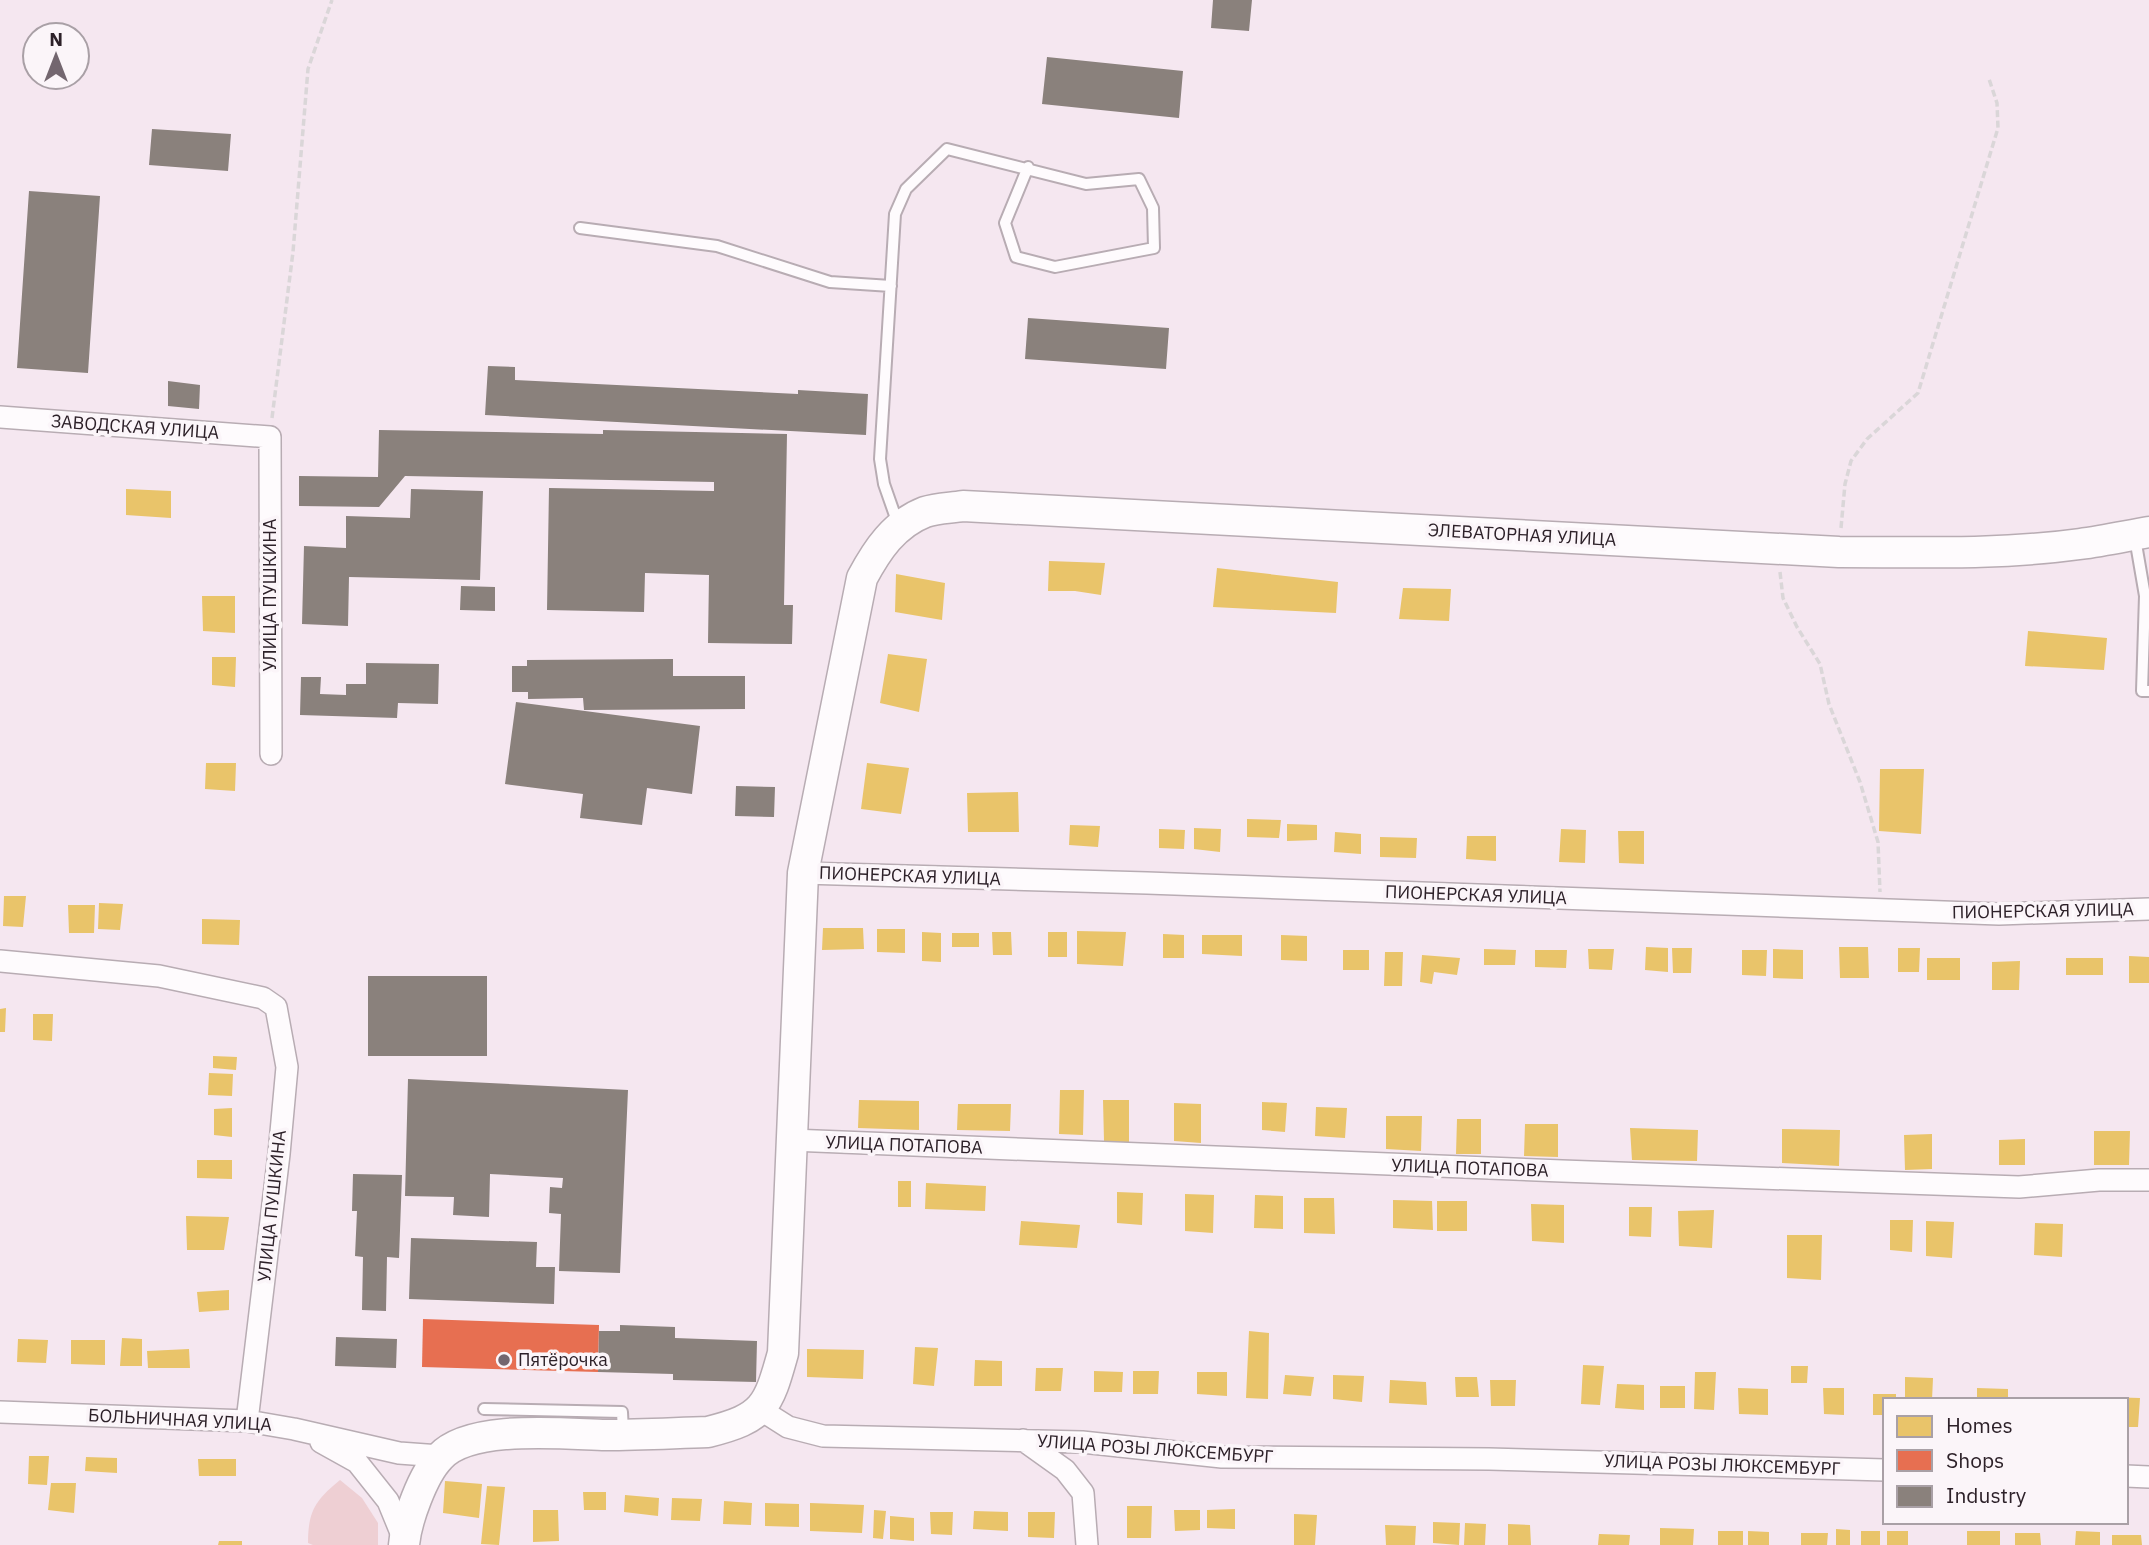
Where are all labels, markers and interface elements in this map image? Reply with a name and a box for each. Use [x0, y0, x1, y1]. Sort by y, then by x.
north arrow [21, 21, 91, 91]
text: N [49, 27, 63, 51]
street label: ЗАВОДСКАЯ УЛИЦА [50, 409, 220, 444]
street label: УЛИЦА ПУШКИНА [258, 518, 281, 672]
street label: ЭЛЕВАТОРНАЯ УЛИЦА [1427, 518, 1617, 551]
street label: ПИОНЕРСКАЯ УЛИЦА [819, 861, 1002, 890]
street label: ПИОНЕРСКАЯ УЛИЦА [1385, 880, 1568, 909]
street label: ПИОНЕРСКАЯ УЛИЦА [1952, 897, 2135, 924]
street label: УЛИЦА ПУШКИНА [252, 1128, 291, 1283]
street label: УЛИЦА ПОТАПОВА [825, 1130, 984, 1159]
street label: УЛИЦА ПОТАПОВА [1391, 1153, 1550, 1182]
place label: Пятёрочка [518, 1348, 608, 1371]
marker: Пятёрочка [496, 1352, 512, 1368]
legend [1883, 1398, 2128, 1524]
street label: БОЛЬНИЧНАЯ УЛИЦА [88, 1403, 273, 1436]
text: Homes [1946, 1411, 2013, 1439]
street label: УЛИЦА РОЗЫ ЛЮКСЕМБУРГ [1036, 1429, 1274, 1468]
text: Shops [1946, 1446, 2004, 1474]
street label: УЛИЦА РОЗЫ ЛЮКСЕМБУРГ [1603, 1449, 1841, 1480]
text: Industry [1946, 1481, 2027, 1509]

